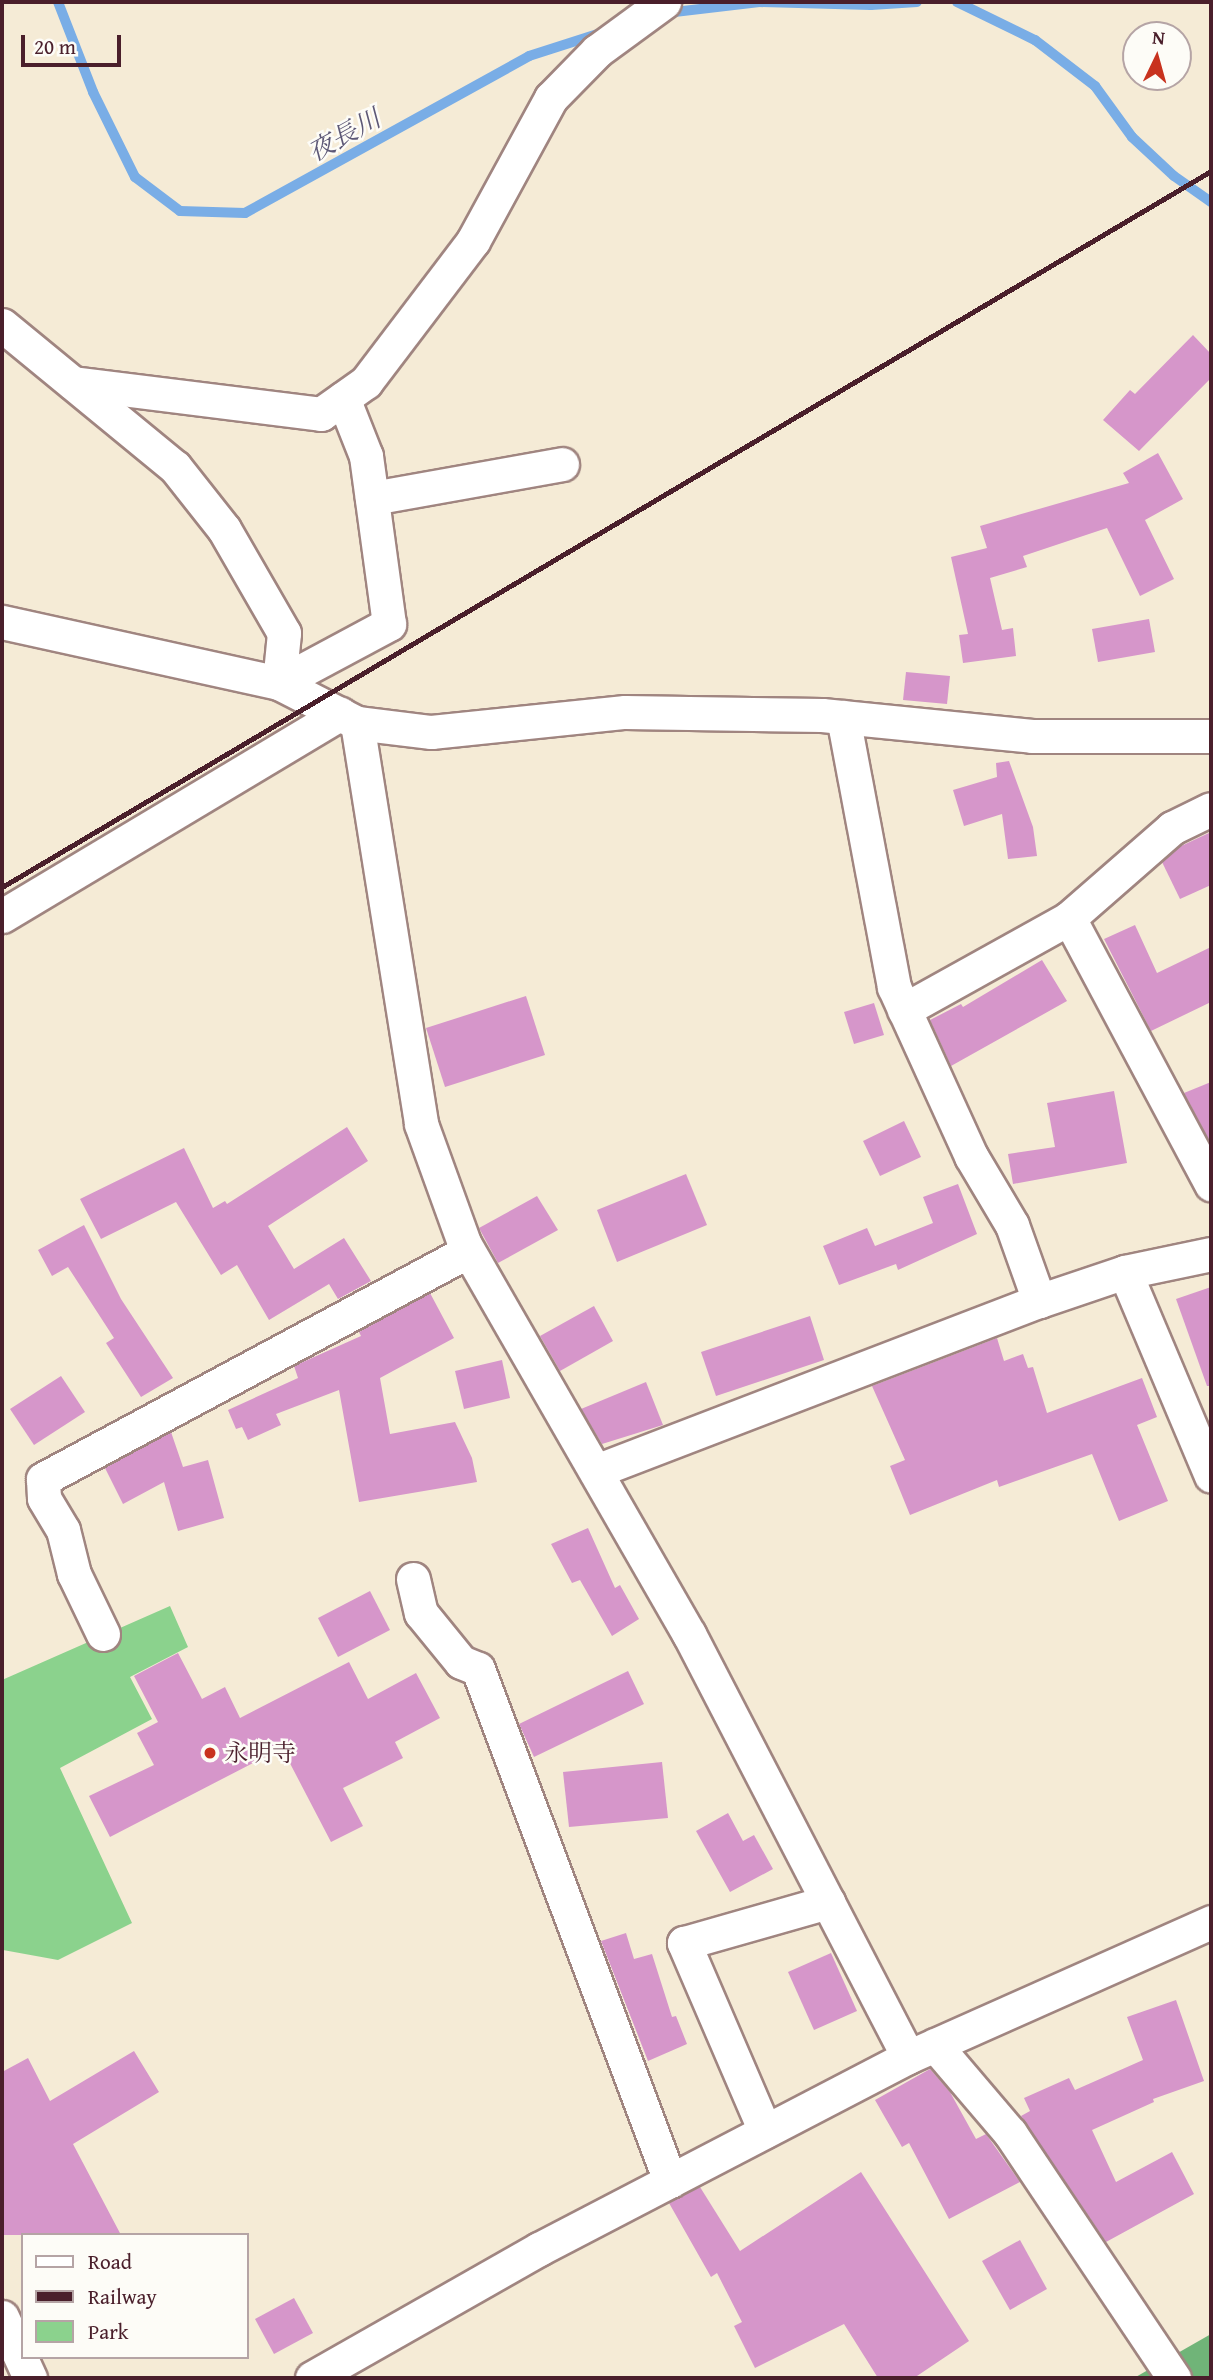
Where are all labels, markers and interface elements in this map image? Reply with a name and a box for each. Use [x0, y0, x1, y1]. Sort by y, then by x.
scale bar [24, 21, 124, 65]
north arrow [1122, 21, 1192, 91]
text: N [1151, 23, 1166, 52]
text: 20 m [34, 31, 76, 62]
water label: 夜長川 [302, 102, 386, 168]
place label: 永明寺 [224, 1739, 296, 1767]
marker: 永明寺 [202, 1745, 218, 1761]
legend [21, 2233, 248, 2359]
text: Road [88, 2246, 132, 2277]
text: Railway [88, 2281, 157, 2312]
text: Park [88, 2316, 129, 2347]

